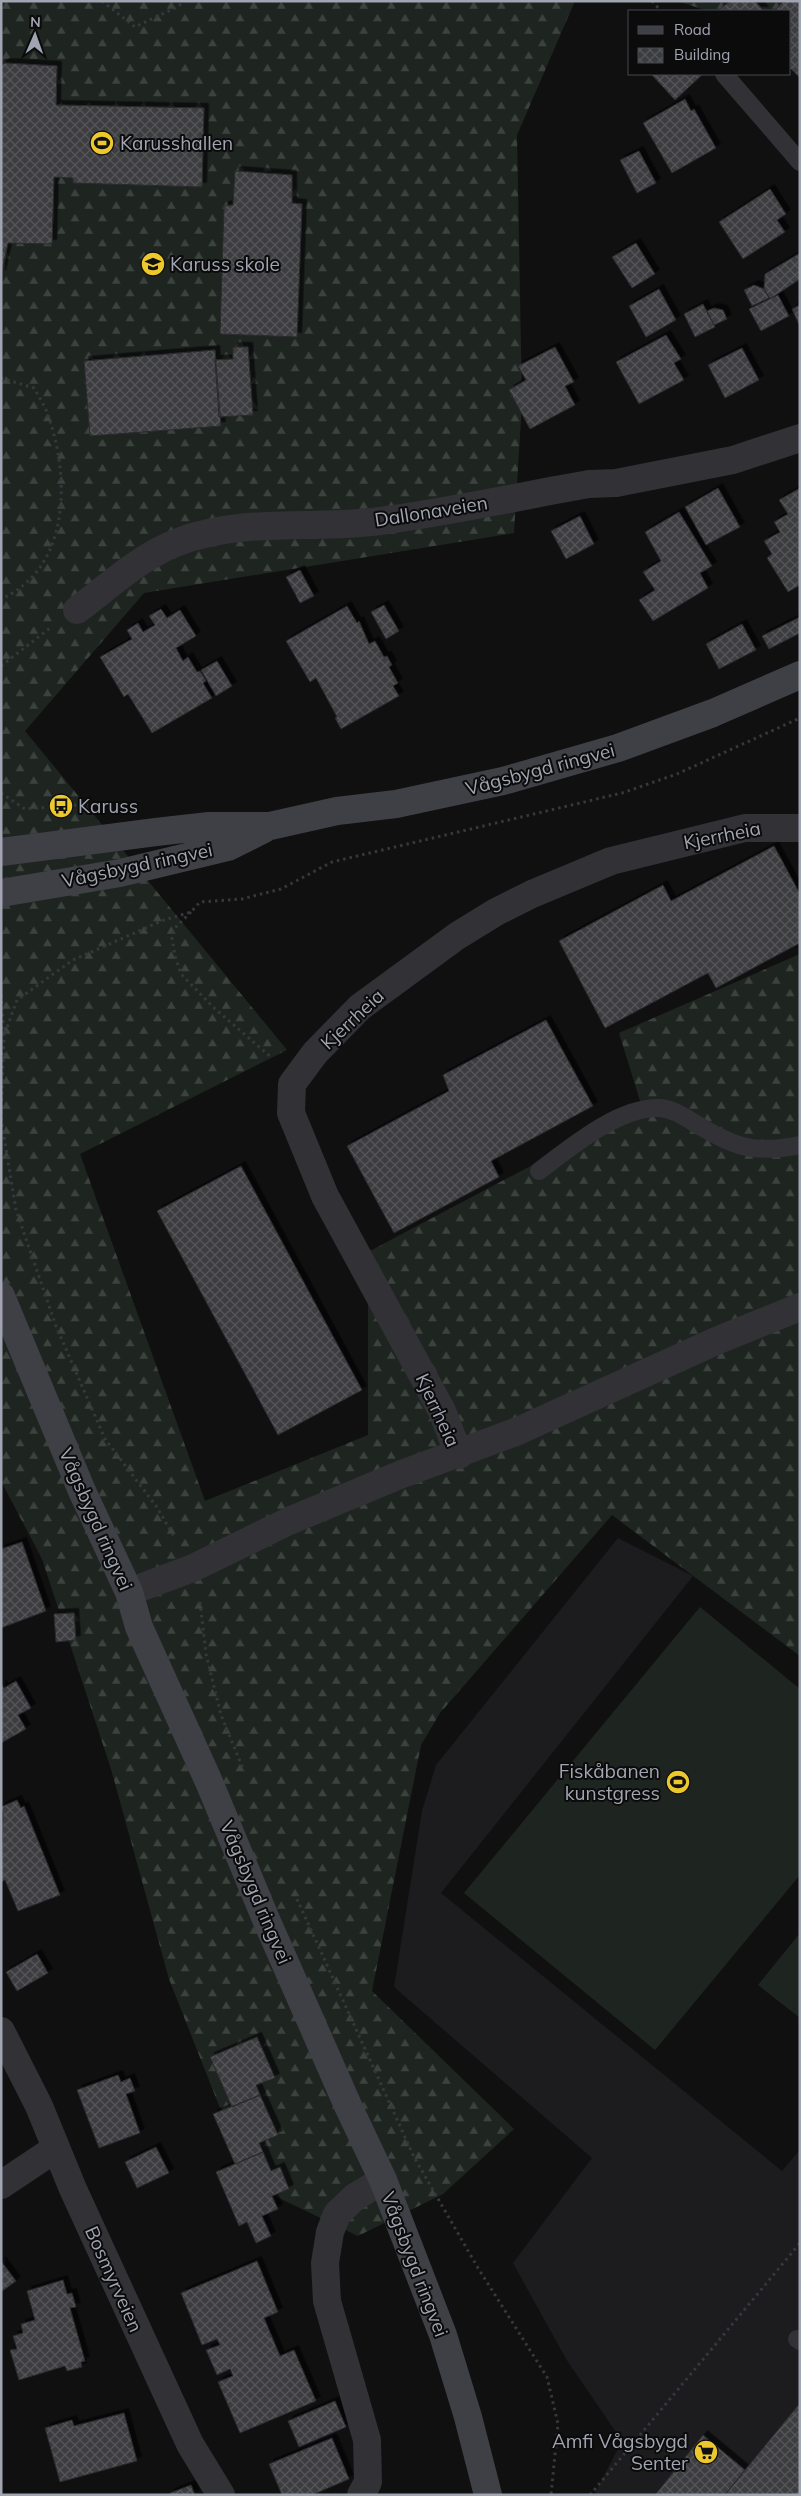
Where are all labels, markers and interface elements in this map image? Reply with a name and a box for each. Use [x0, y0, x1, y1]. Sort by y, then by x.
north arrow [10, 10, 60, 60]
legend [628, 10, 791, 75]
text: N [30, 13, 41, 31]
text: Road [674, 20, 711, 39]
text: Building [674, 45, 730, 64]
sports icon: Karusshallen [89, 130, 115, 156]
place label: Karusshallen [120, 131, 233, 155]
school or university icon: Karuss skole [140, 251, 166, 277]
place label: Karuss skole [170, 252, 280, 276]
street label: Dallonaveien [373, 490, 489, 532]
street label: Vågsbygd ringvei [463, 738, 617, 800]
bus stop icon: Karuss [48, 793, 74, 819]
place label: Karuss [78, 794, 138, 818]
street label: Kjerrheia [681, 816, 763, 854]
street label: Vågsbygd ringvei [59, 837, 215, 893]
street label: Kjerrheia [315, 984, 389, 1054]
street label: Kjerrheia [411, 1370, 465, 1450]
street label: Vågsbygd ringvei [54, 1444, 138, 1594]
place label: Fiskåbanen kunstgress [559, 1759, 660, 1805]
sports icon: Fiskåbanen kunstgress [665, 1769, 691, 1795]
street label: Vågsbygd ringvei [215, 1817, 297, 1967]
street label: Vågsbygd ringvei [376, 2188, 454, 2340]
street label: Bosmyrveien [80, 2222, 148, 2336]
place label: Amfi Vågsbygd Senter [552, 2429, 688, 2475]
supermarket icon: Amfi Vågsbygd Senter [693, 2439, 719, 2465]

